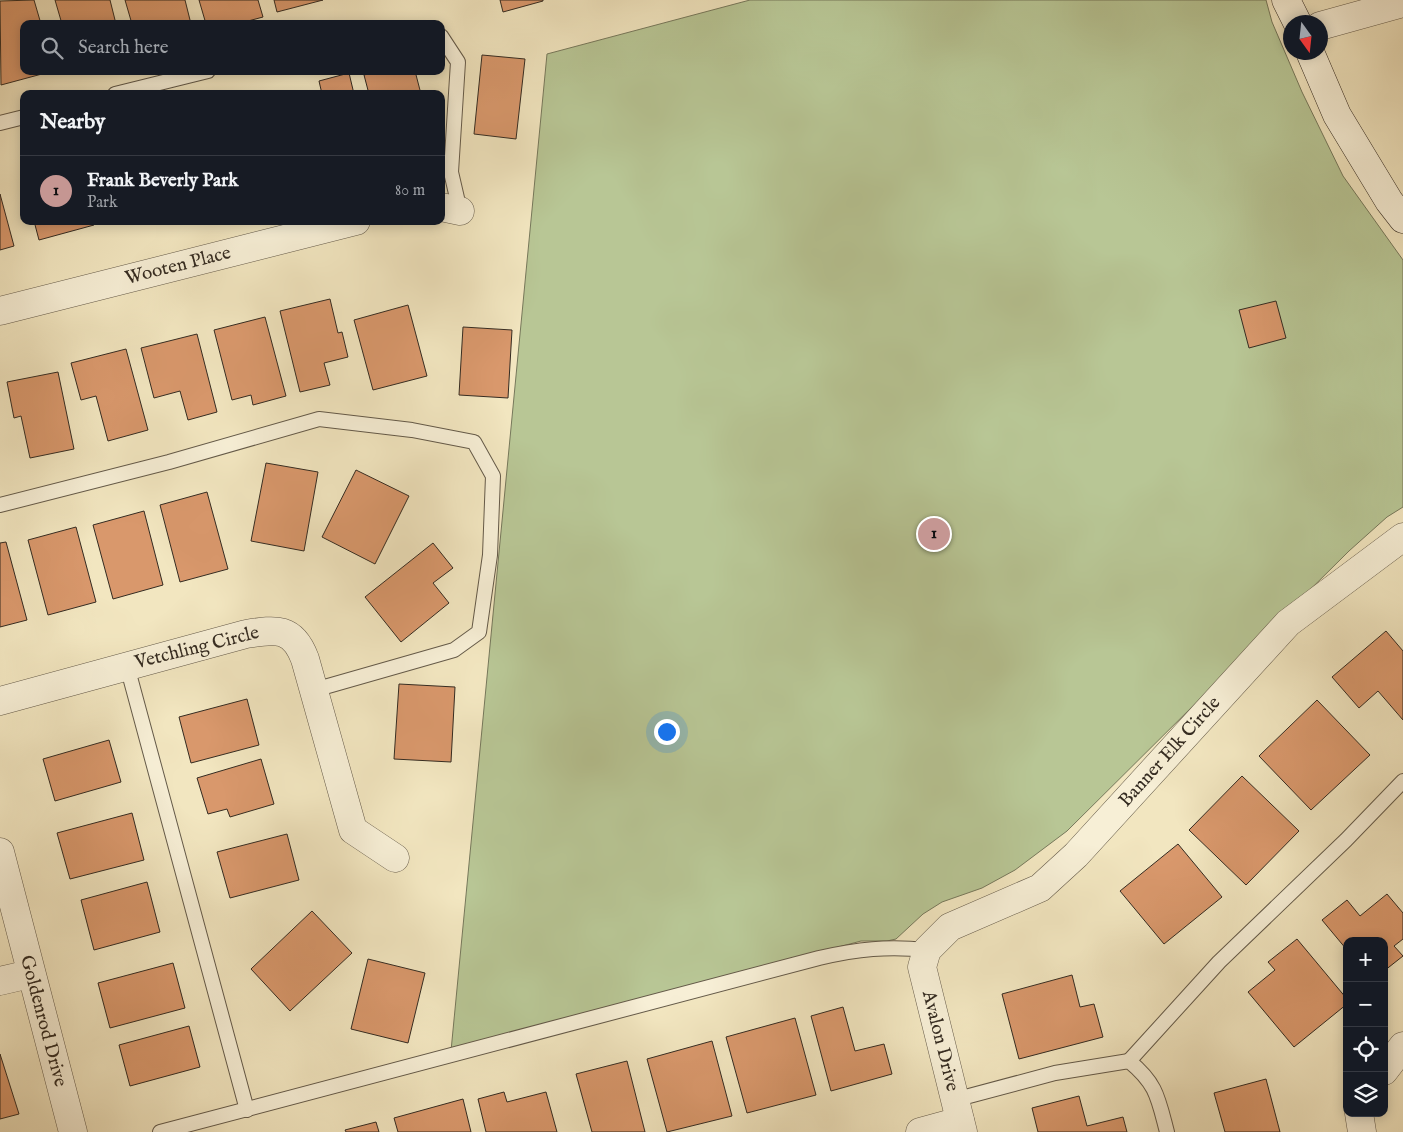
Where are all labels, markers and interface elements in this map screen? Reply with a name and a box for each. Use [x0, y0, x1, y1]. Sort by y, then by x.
north arrow [1283, 15, 1328, 60]
search box [20, 20, 445, 75]
icon: search [38, 34, 66, 62]
text: Search here [78, 36, 169, 60]
text: Nearby [40, 109, 105, 136]
text: Frank Beverly Park [87, 169, 238, 193]
text: 1 [53, 181, 59, 201]
text: 80 m [395, 181, 425, 201]
text: Park [87, 193, 117, 213]
street label: Wooten Place [123, 241, 234, 291]
pin: 1 [918, 515, 950, 553]
street label: Vetchling Circle [131, 621, 262, 675]
street label: Banner Elk Circle [1114, 691, 1226, 812]
your location [654, 719, 680, 745]
map controls [1343, 937, 1388, 1117]
button: + [1343, 937, 1388, 982]
street label: Goldenrod Drive [14, 953, 72, 1090]
button: − [1343, 982, 1388, 1027]
street label: Avalon Drive [916, 987, 964, 1094]
button: locate [1343, 1027, 1388, 1072]
button: layers [1343, 1072, 1388, 1117]

